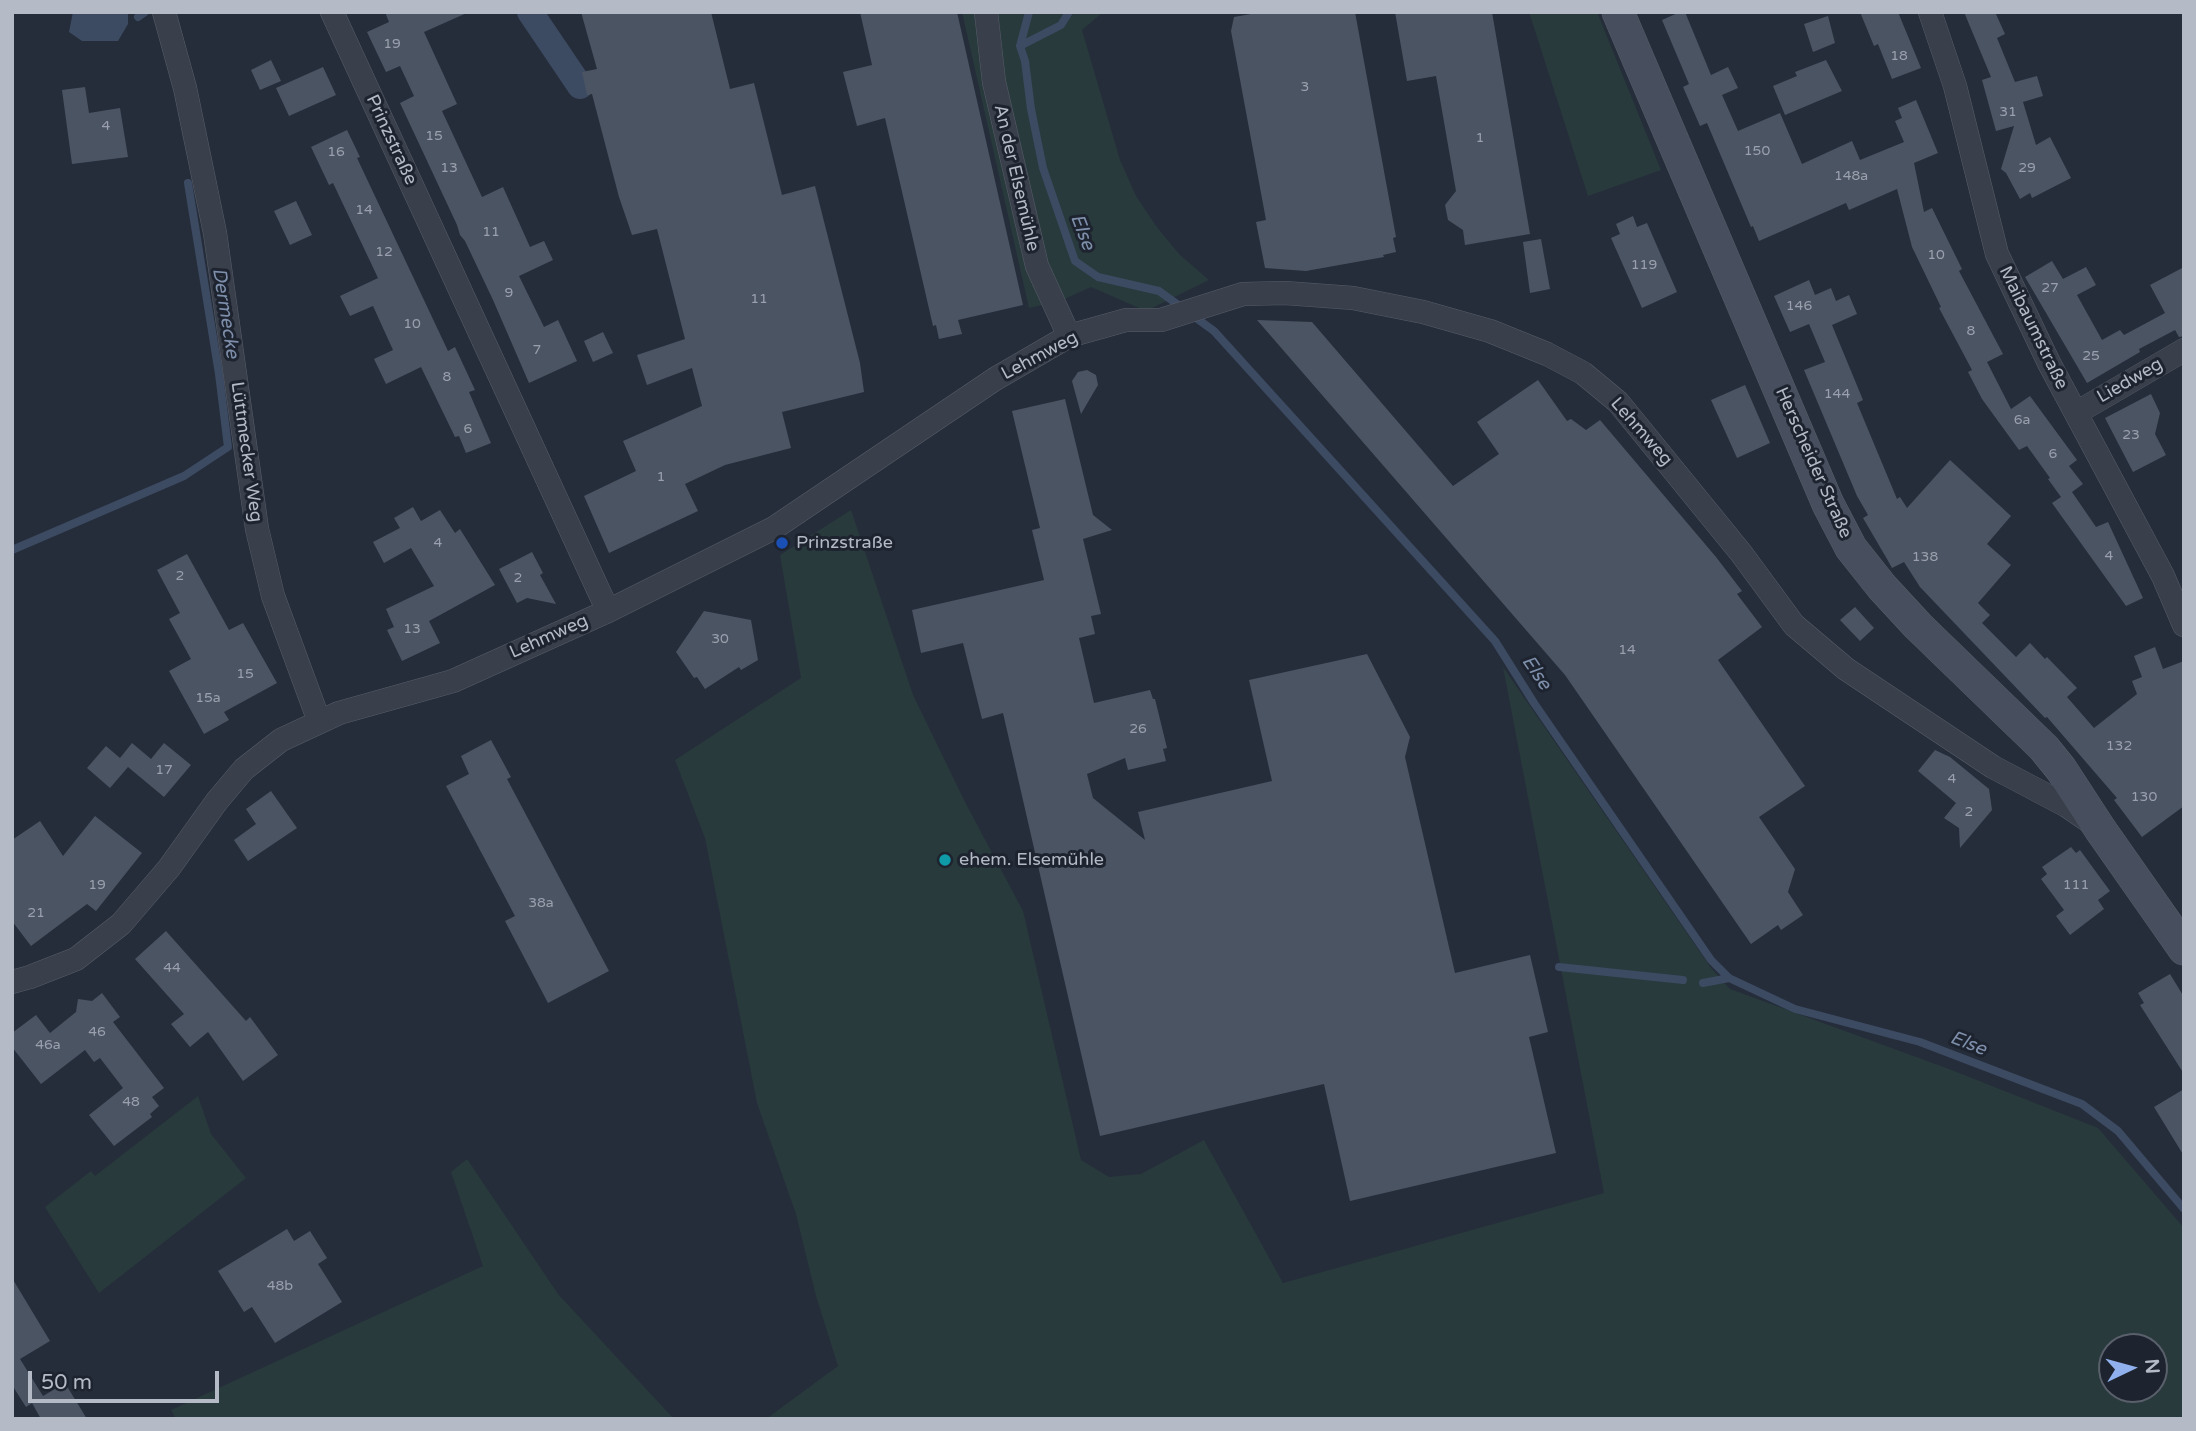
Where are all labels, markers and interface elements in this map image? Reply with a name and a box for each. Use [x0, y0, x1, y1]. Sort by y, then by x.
house number: 19 [383, 36, 401, 52]
house number: 18 [1890, 48, 1908, 64]
house number: 3 [1301, 79, 1309, 95]
street label: Prinzstraße [361, 92, 421, 188]
street label: An der Elsemühle [989, 103, 1043, 253]
house number: 31 [1999, 104, 2017, 120]
house number: 4 [102, 118, 110, 134]
house number: 15 [425, 128, 443, 144]
house number: 1 [1476, 130, 1484, 146]
house number: 150 [1744, 143, 1770, 159]
house number: 16 [327, 144, 345, 160]
house number: 13 [440, 160, 458, 176]
house number: 29 [2018, 160, 2036, 176]
house number: 148a [1834, 168, 1868, 184]
house number: 14 [355, 202, 373, 218]
water label: Else [1065, 211, 1099, 253]
house number: 11 [482, 224, 500, 240]
house number: 12 [375, 244, 393, 260]
house number: 10 [1927, 247, 1945, 263]
house number: 119 [1631, 257, 1657, 273]
street label: Maibaumstraße [1994, 263, 2072, 393]
water label: Dermecke [207, 266, 243, 360]
house number: 27 [2041, 280, 2059, 296]
house number: 9 [505, 285, 513, 301]
house number: 11 [750, 291, 768, 307]
house number: 146 [1786, 298, 1812, 314]
house number: 10 [403, 316, 421, 332]
house number: 8 [1967, 323, 1975, 339]
street label: Lehmweg [998, 327, 1082, 385]
house number: 7 [533, 342, 541, 358]
house number: 25 [2082, 348, 2100, 364]
street label: Liedweg [2093, 354, 2167, 408]
house number: 8 [443, 369, 451, 385]
street label: Lüttmecker Weg [225, 380, 267, 524]
street label: Herscheider Straße [1770, 384, 1856, 542]
house number: 144 [1824, 386, 1850, 402]
street label: Lehmweg [1605, 393, 1677, 471]
house number: 6a [2014, 412, 2030, 428]
house number: 6 [464, 421, 472, 437]
house number: 23 [2122, 427, 2140, 443]
house number: 6 [2049, 446, 2057, 462]
house number: 1 [657, 469, 665, 485]
place label: Prinzstraße [796, 532, 893, 554]
house number: 4 [434, 535, 442, 551]
marker: Prinzstraße [774, 535, 790, 551]
house number: 4 [2105, 548, 2113, 564]
house number: 138 [1912, 549, 1938, 565]
house number: 2 [176, 568, 184, 584]
house number: 2 [514, 570, 522, 586]
street label: Lehmweg [506, 610, 592, 664]
house number: 13 [403, 621, 421, 637]
house number: 30 [711, 631, 729, 647]
house number: 14 [1618, 642, 1636, 658]
water label: Else [1516, 651, 1556, 695]
house number: 15 [236, 666, 254, 682]
house number: 15a [195, 690, 221, 706]
house number: 26 [1129, 721, 1147, 737]
house number: 132 [2106, 738, 2132, 754]
house number: 17 [155, 762, 173, 778]
house number: 4 [1948, 771, 1956, 787]
house number: 130 [2131, 789, 2157, 805]
house number: 2 [1965, 804, 1973, 820]
place label: ehem. Elsemühle [959, 849, 1104, 871]
marker: ehem. Elsemühle [937, 852, 953, 868]
house number: 19 [88, 877, 106, 893]
house number: 111 [2063, 877, 2089, 893]
house number: 38a [528, 895, 554, 911]
house number: 21 [27, 905, 45, 921]
house number: 44 [163, 960, 181, 976]
house number: 46 [88, 1024, 106, 1040]
water label: Else [1947, 1027, 1989, 1061]
house number: 46a [35, 1037, 61, 1053]
house number: 48 [122, 1094, 140, 1110]
house number: 48b [267, 1278, 293, 1294]
north arrow [2098, 1333, 2168, 1403]
scale bar [32, 1358, 222, 1402]
text: N [2140, 1358, 2164, 1375]
text: 50 m [41, 1370, 92, 1395]

